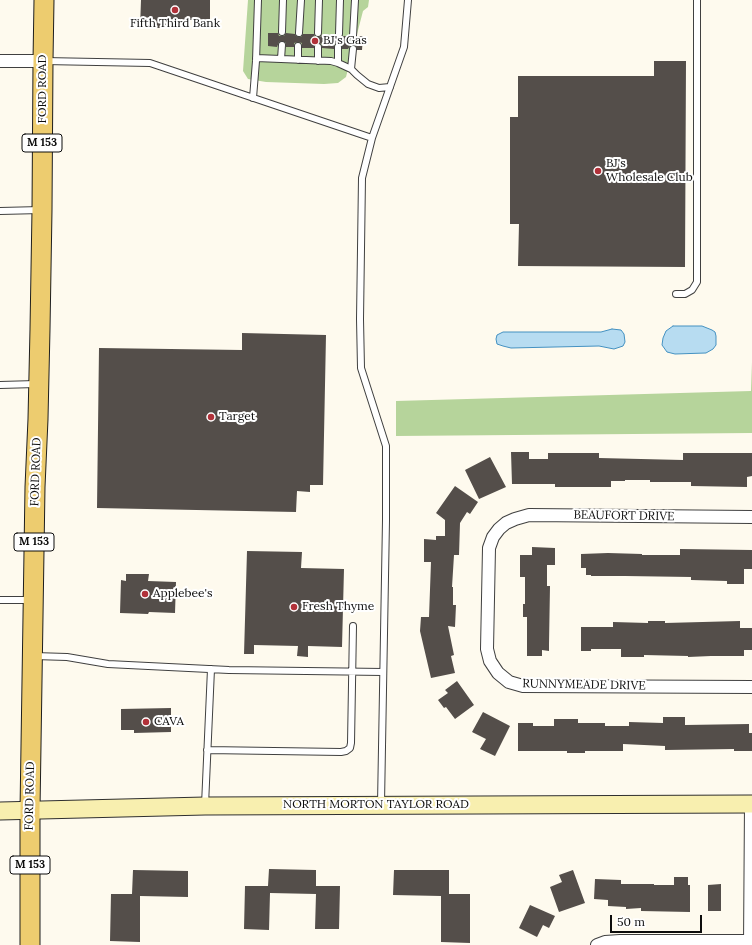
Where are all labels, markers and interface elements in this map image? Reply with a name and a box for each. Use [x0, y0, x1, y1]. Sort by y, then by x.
marker: Fifth Third Bank [170, 5, 180, 15]
place label: Fifth Third Bank [130, 17, 220, 31]
place label: BJ's Gas [323, 34, 367, 48]
marker: BJ's Gas [310, 36, 320, 46]
street label: FORD ROAD [36, 55, 50, 123]
road number: M 153 [22, 134, 62, 152]
place label: BJ's Wholesale Club [606, 157, 693, 185]
marker: BJ's Wholesale Club [593, 166, 603, 176]
place label: Target [219, 410, 255, 424]
marker: Target [206, 412, 216, 422]
street label: FORD ROAD [28, 437, 44, 507]
street label: BEAUFORT DRIVE [573, 508, 675, 524]
road number: M 153 [14, 533, 54, 551]
place label: Applebee's [153, 587, 212, 601]
marker: Applebee's [140, 589, 150, 599]
place label: Fresh Thyme [302, 600, 374, 614]
marker: Fresh Thyme [289, 602, 299, 612]
street label: RUNNYMEADE DRIVE [522, 677, 646, 693]
place label: CAVA [154, 715, 184, 729]
marker: CAVA [141, 717, 151, 727]
street label: FORD ROAD [22, 761, 38, 831]
street label: NORTH MORTON TAYLOR ROAD [283, 798, 469, 812]
road number: M 153 [10, 856, 50, 874]
scale bar [612, 907, 704, 933]
text: 50 m [617, 914, 645, 929]

